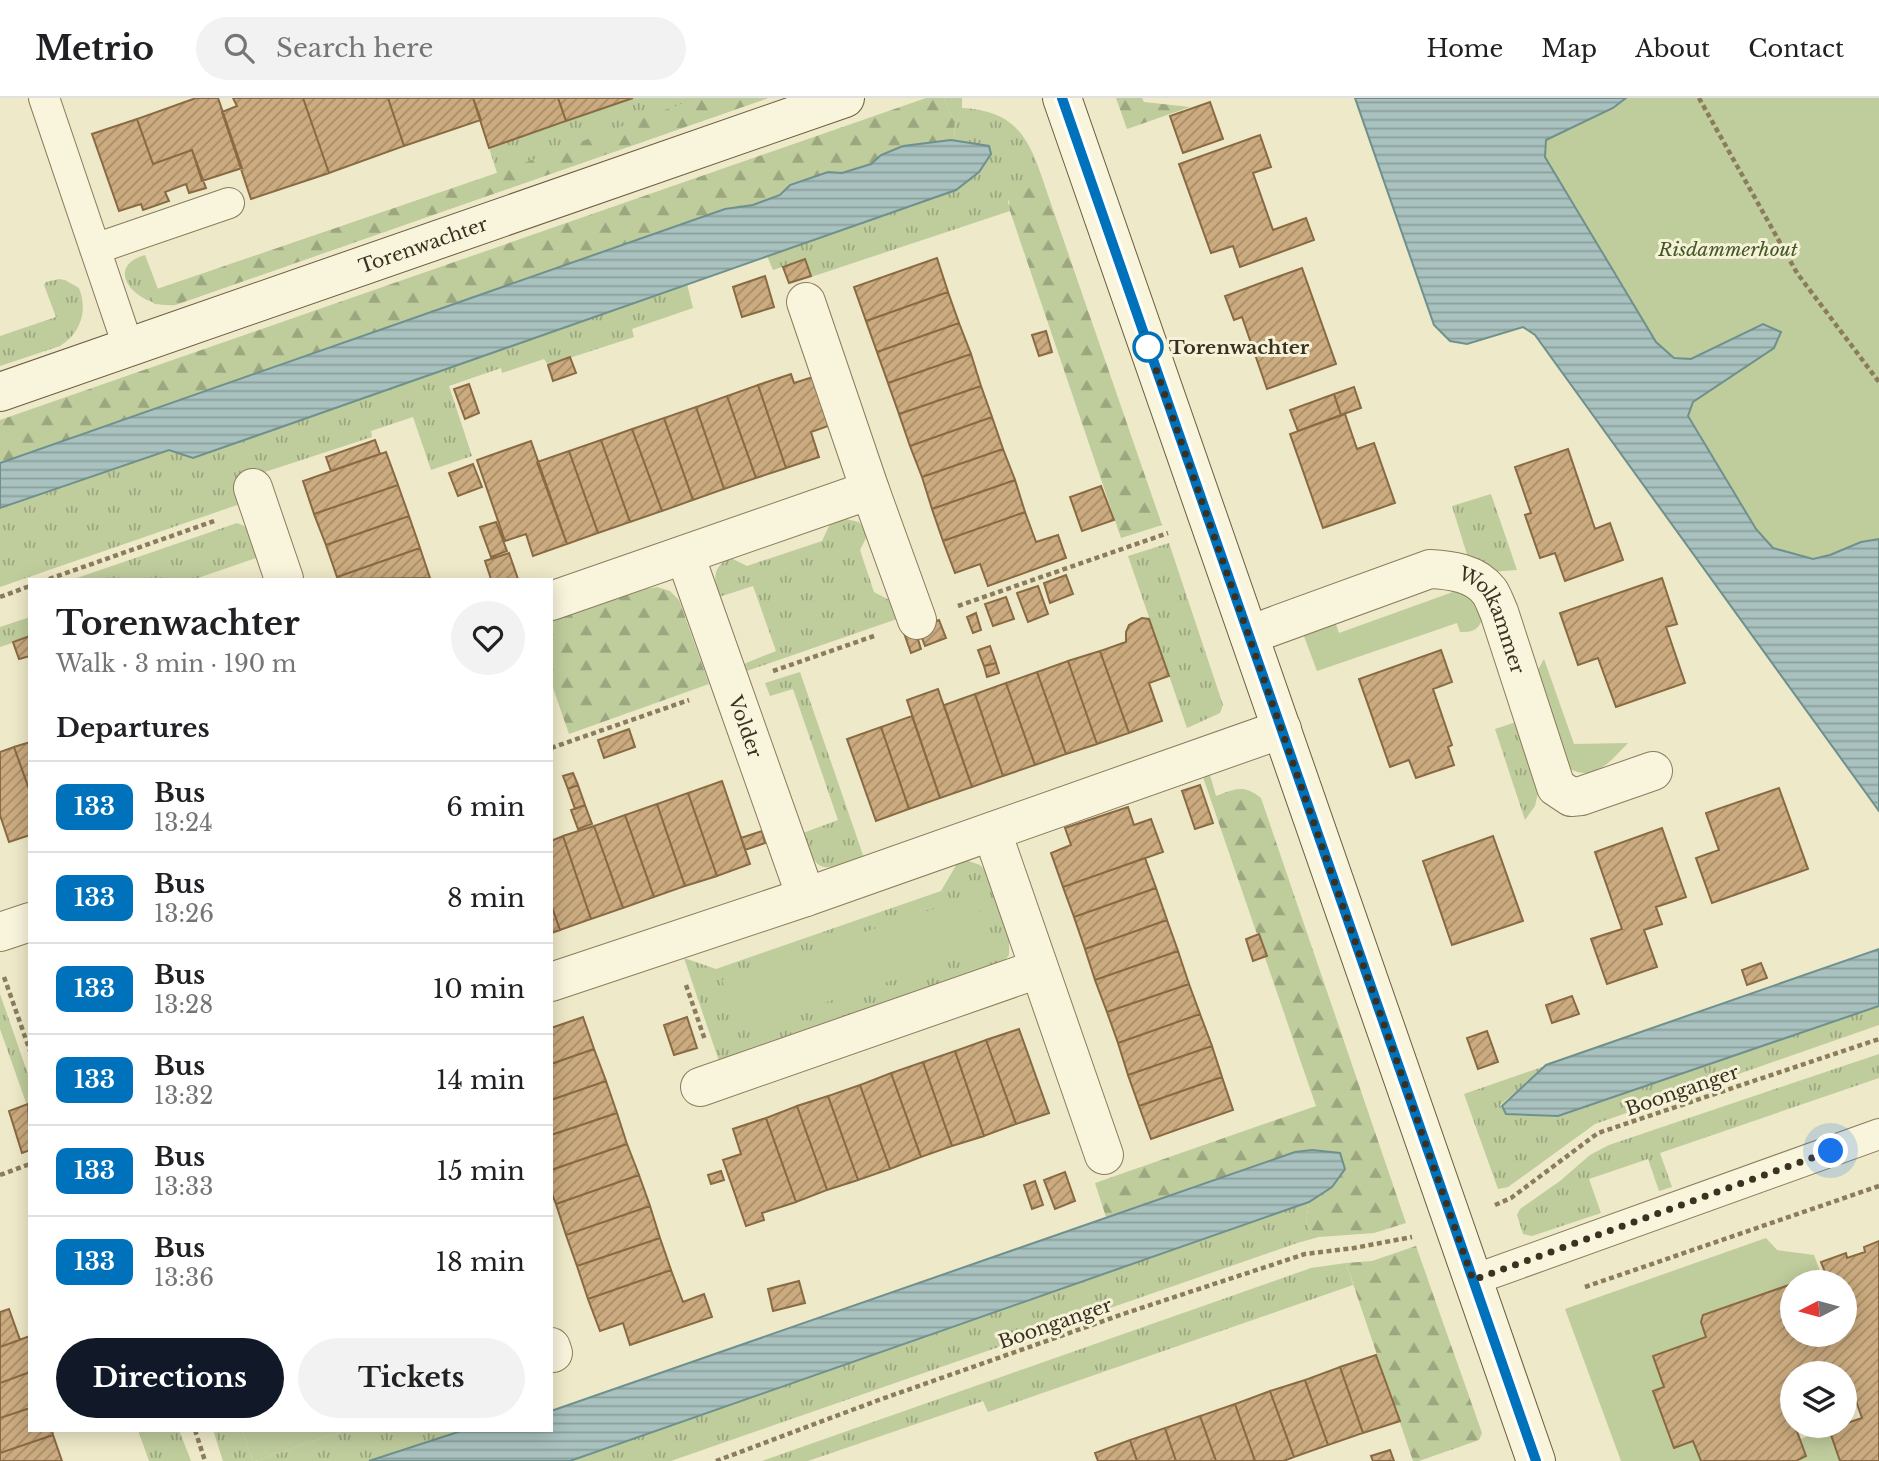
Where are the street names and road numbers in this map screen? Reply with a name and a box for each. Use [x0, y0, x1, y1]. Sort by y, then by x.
street label: Torenwachter [356, 212, 491, 278]
street label: Wolkammer [1454, 562, 1529, 677]
street label: Volder [723, 691, 767, 761]
street label: Boonganger [1622, 1060, 1742, 1121]
street label: Boonganger [995, 1293, 1115, 1354]

